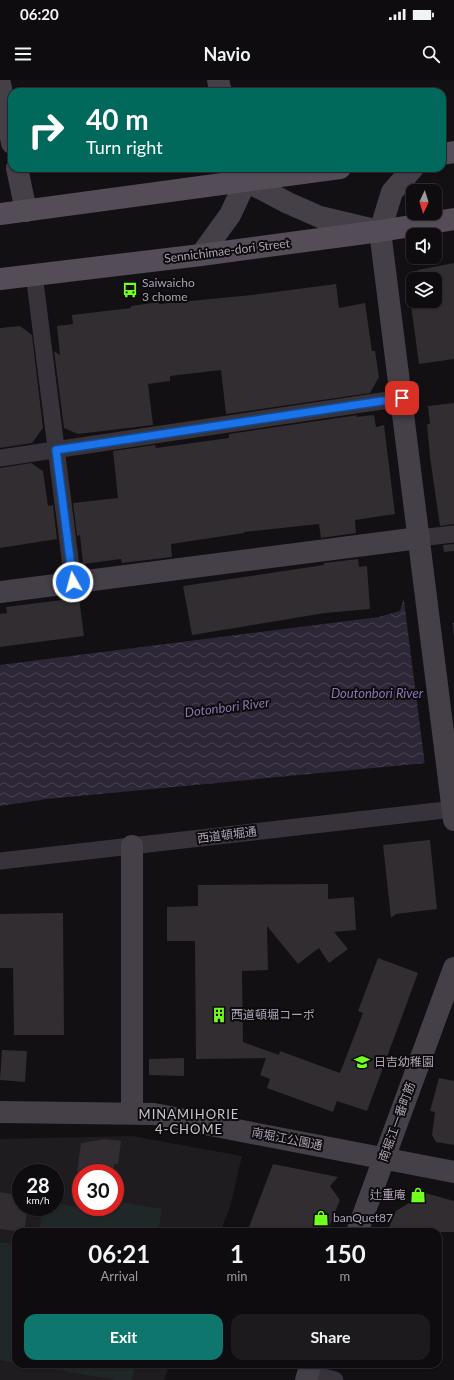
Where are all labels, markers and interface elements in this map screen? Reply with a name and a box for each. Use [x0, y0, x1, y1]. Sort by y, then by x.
text: 06:20 [20, 5, 59, 23]
icon: menu [12, 43, 34, 65]
text: Navio [204, 43, 250, 65]
icon: search [420, 43, 442, 65]
text: 40 m [86, 102, 149, 136]
icon: right [20, 104, 72, 156]
text: Turn right [86, 136, 163, 158]
north arrow [406, 184, 442, 220]
map controls [406, 184, 442, 308]
button: sound [406, 228, 442, 264]
street label: Sennichimae-dori Street [163, 235, 291, 266]
button: layers [406, 272, 442, 308]
place label: Saiwaicho 3 chome [142, 275, 195, 304]
bus stop icon: Saiwaicho 3 chome [121, 281, 139, 299]
pin [385, 381, 419, 415]
icon: arrive [391, 387, 413, 409]
position arrow [52, 561, 94, 603]
water label: Doutonbori River [331, 685, 424, 701]
water label: Dotonbori River [184, 694, 271, 720]
street label: 西道頓堀通 [196, 823, 258, 846]
building icon: 西道頓堀コーポ [210, 1006, 228, 1024]
place label: 西道頓堀コーポ [231, 1007, 315, 1022]
school or university icon: 日吉幼稚園 [353, 1053, 371, 1071]
place label: 日吉幼稚園 [374, 1054, 434, 1069]
street label: 南堀江一番町筋 [375, 1080, 418, 1164]
district label: MINAMIHORIE 4-CHOME [139, 1106, 239, 1137]
street label: 南堀江公園通 [250, 1124, 324, 1153]
speed limit sign: 30 [72, 1164, 124, 1216]
text: 28 [26, 1173, 50, 1197]
shop icon: 辻重庵 [409, 1186, 427, 1204]
place label: 辻重庵 [370, 1187, 406, 1202]
text: km/h [26, 1194, 50, 1206]
shop icon: banQuet87 [312, 1209, 330, 1227]
place label: banQuet87 [333, 1210, 393, 1225]
text: 06:21 [88, 1239, 150, 1268]
text: 1 [230, 1239, 244, 1268]
text: 150 [324, 1239, 366, 1268]
text: Arrival [101, 1268, 138, 1284]
text: min [227, 1268, 248, 1284]
text: m [339, 1268, 350, 1284]
button: Exit [24, 1314, 223, 1360]
button: Share [231, 1314, 430, 1360]

